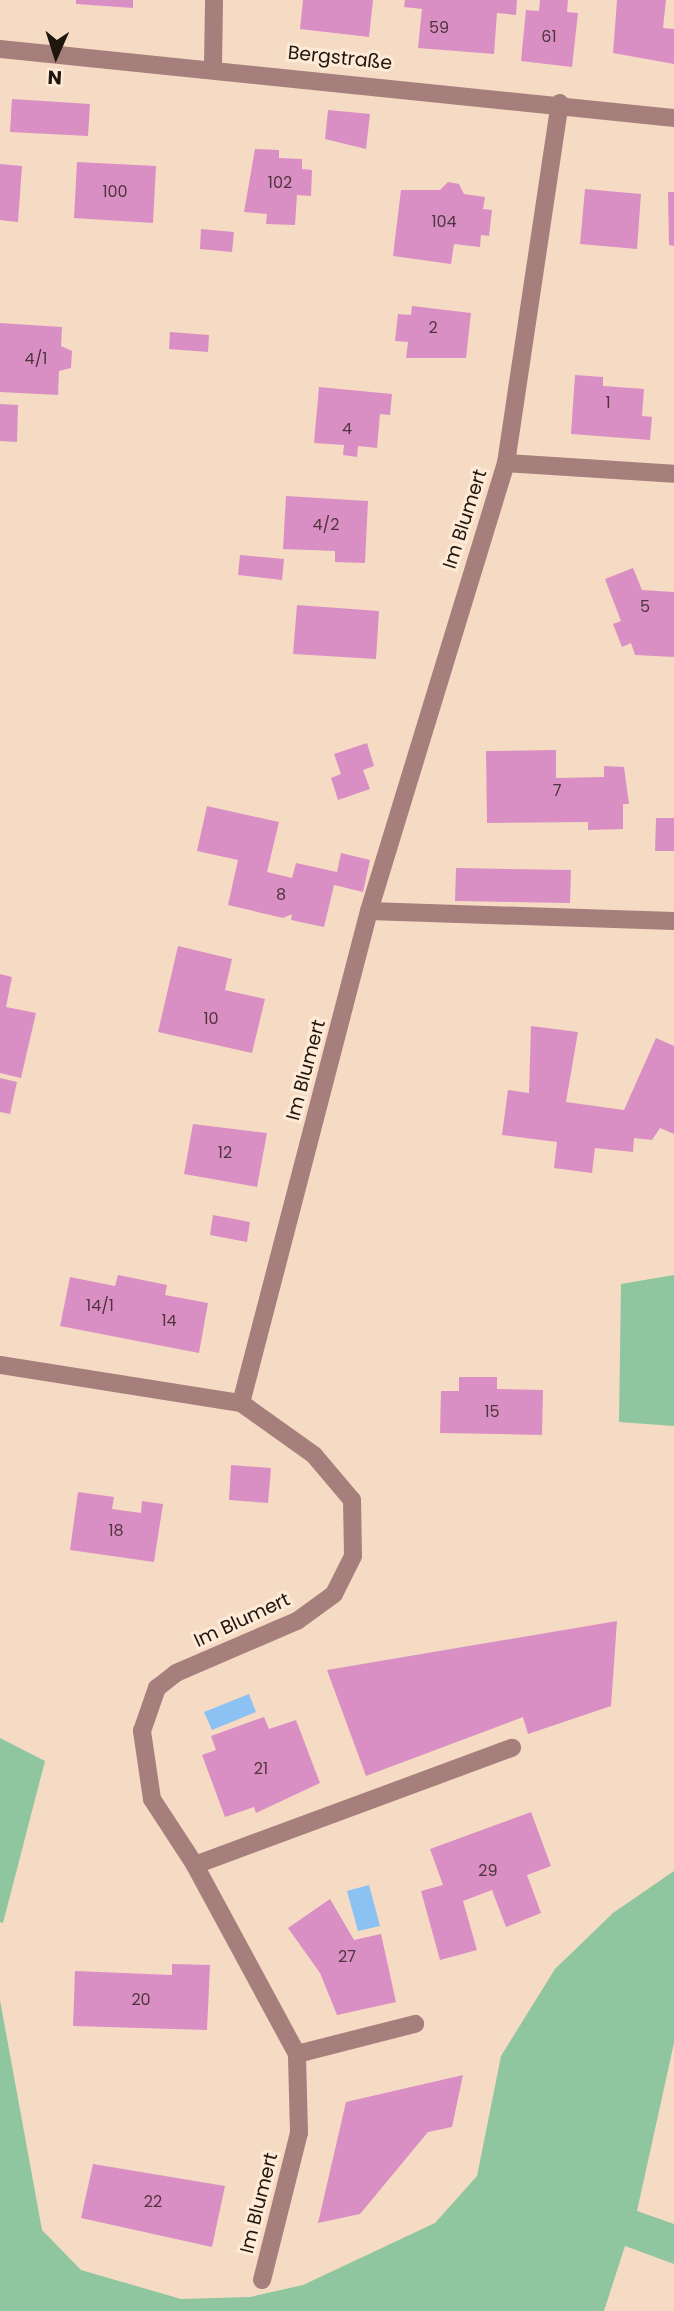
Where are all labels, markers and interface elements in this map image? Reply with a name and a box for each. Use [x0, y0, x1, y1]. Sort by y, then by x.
house number: 59 [429, 18, 449, 38]
north arrow [21, 21, 91, 91]
house number: 61 [541, 27, 557, 47]
street label: Bergstraße [287, 41, 393, 75]
text: N [47, 64, 63, 91]
house number: 102 [268, 173, 292, 193]
house number: 100 [102, 182, 128, 202]
house number: 104 [431, 212, 457, 232]
house number: 2 [428, 318, 438, 338]
house number: 4/1 [25, 349, 47, 369]
house number: 1 [605, 393, 611, 413]
house number: 4 [342, 419, 352, 439]
street label: Im Blumert [438, 466, 492, 572]
house number: 4/2 [313, 515, 339, 535]
house number: 5 [640, 597, 650, 617]
house number: 7 [553, 781, 561, 801]
house number: 8 [276, 885, 286, 905]
house number: 10 [203, 1009, 219, 1029]
street label: Im Blumert [282, 1017, 330, 1123]
house number: 12 [218, 1143, 232, 1163]
house number: 14/1 [86, 1296, 114, 1316]
house number: 14 [161, 1311, 177, 1331]
house number: 15 [484, 1402, 500, 1422]
house number: 18 [108, 1521, 124, 1541]
street label: Im Blumert [190, 1588, 294, 1652]
house number: 21 [254, 1759, 268, 1779]
house number: 29 [478, 1861, 498, 1881]
house number: 27 [338, 1947, 356, 1967]
house number: 20 [131, 1990, 151, 2010]
street label: Im Blumert [235, 2150, 283, 2256]
house number: 22 [144, 2192, 162, 2212]

